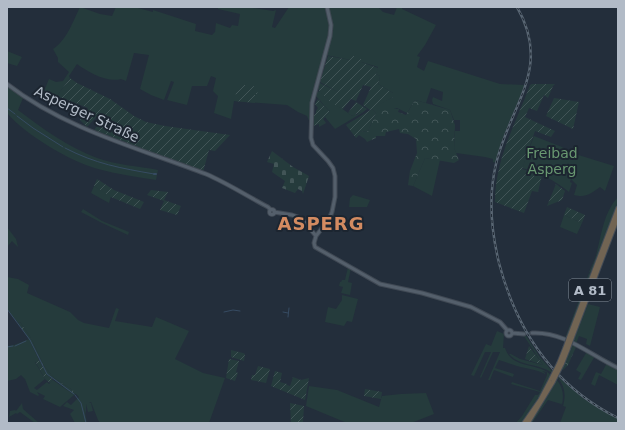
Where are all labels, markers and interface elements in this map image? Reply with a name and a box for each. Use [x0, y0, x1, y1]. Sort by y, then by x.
street label: Asperger Straße [32, 83, 142, 145]
park label: Freibad Asperg [526, 145, 578, 177]
district label: ASPERG [277, 213, 365, 234]
road number: A 81 [569, 279, 611, 301]

